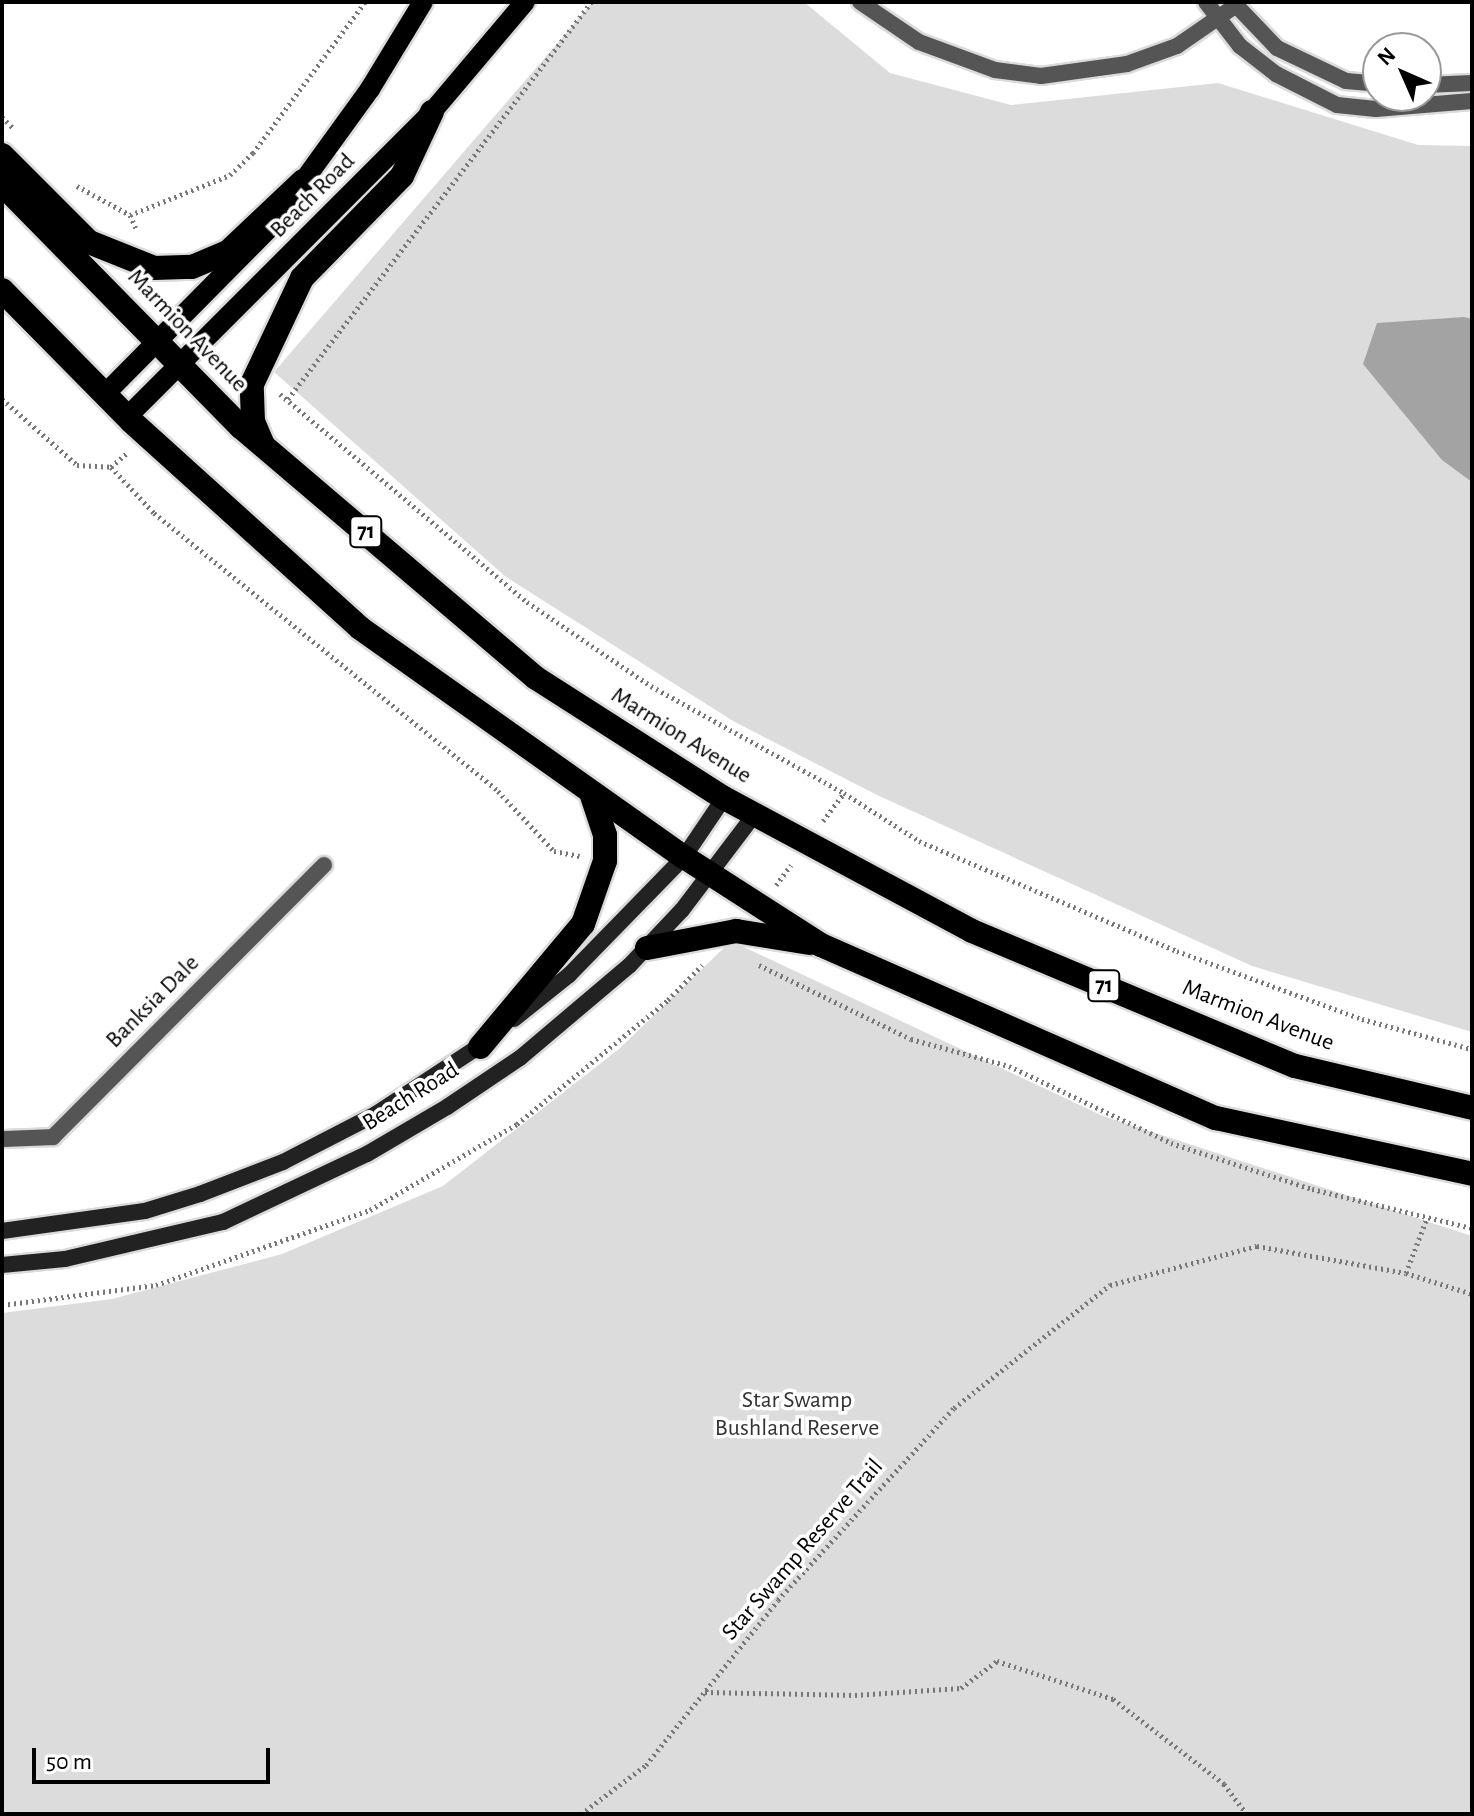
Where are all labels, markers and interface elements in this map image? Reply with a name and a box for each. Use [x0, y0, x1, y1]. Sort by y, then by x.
north arrow [1362, 32, 1442, 112]
text: N [1373, 43, 1400, 70]
street label: Beach Road [265, 148, 361, 244]
street label: Marmion Avenue [121, 263, 253, 399]
road number: 71 [348, 514, 384, 550]
street label: Marmion Avenue [605, 681, 757, 791]
street label: Banksia Dale [100, 949, 206, 1055]
road number: 71 [1086, 968, 1122, 1004]
street label: Marmion Avenue [1178, 974, 1338, 1058]
street label: Beach Road [357, 1056, 465, 1138]
park label: Star Swamp Bushland Reserve [715, 1387, 879, 1443]
street label: Star Swamp Reserve Trail [716, 1453, 890, 1647]
scale bar [36, 1732, 274, 1782]
text: 50 m [46, 1750, 92, 1774]

